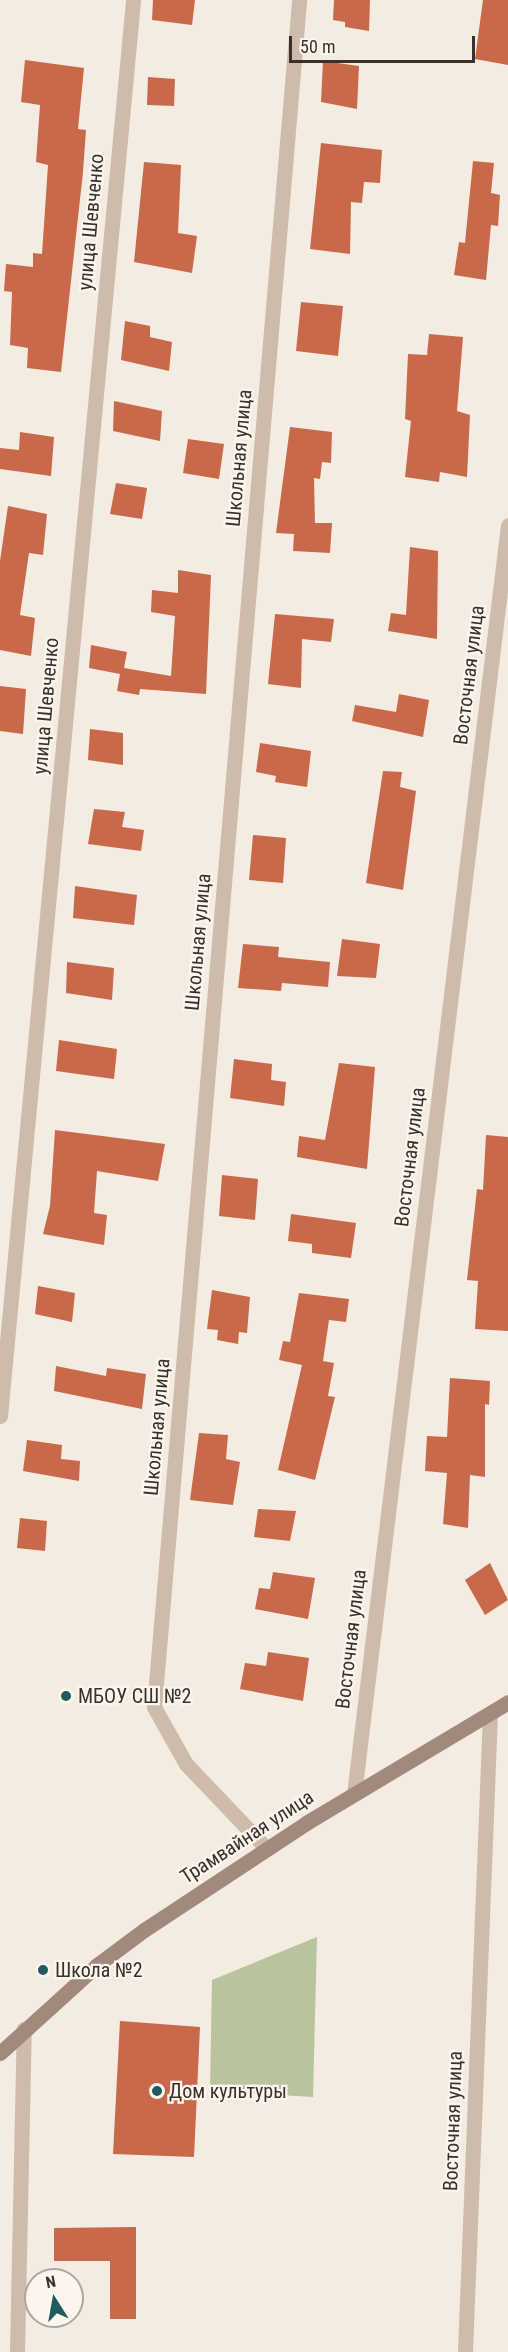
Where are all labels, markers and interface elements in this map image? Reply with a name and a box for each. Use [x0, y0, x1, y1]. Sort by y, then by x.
scale bar [292, 24, 478, 62]
text: 50 m [300, 36, 335, 57]
street label: улица Шевченко [73, 153, 109, 291]
street label: Школьная улица [221, 388, 257, 528]
street label: Восточная улица [449, 604, 489, 746]
street label: улица Шевченко [28, 637, 64, 775]
street label: Школьная улица [180, 872, 216, 1012]
street label: Восточная улица [390, 1086, 430, 1228]
street label: Школьная улица [139, 1357, 175, 1497]
street label: Восточная улица [331, 1568, 371, 1710]
place label: МБОУ СШ №2 [78, 1684, 191, 1708]
marker: МБОУ СШ №2 [59, 1689, 73, 1703]
street label: Трамвайная улица [176, 1785, 318, 1889]
place label: Школа №2 [55, 1958, 143, 1982]
marker: Школа №2 [36, 1963, 50, 1977]
street label: Восточная улица [439, 2050, 467, 2192]
place label: Дом культуры [169, 2079, 287, 2103]
marker: Дом культуры [150, 2084, 164, 2098]
north arrow [24, 2268, 84, 2328]
text: N [44, 2272, 57, 2292]

